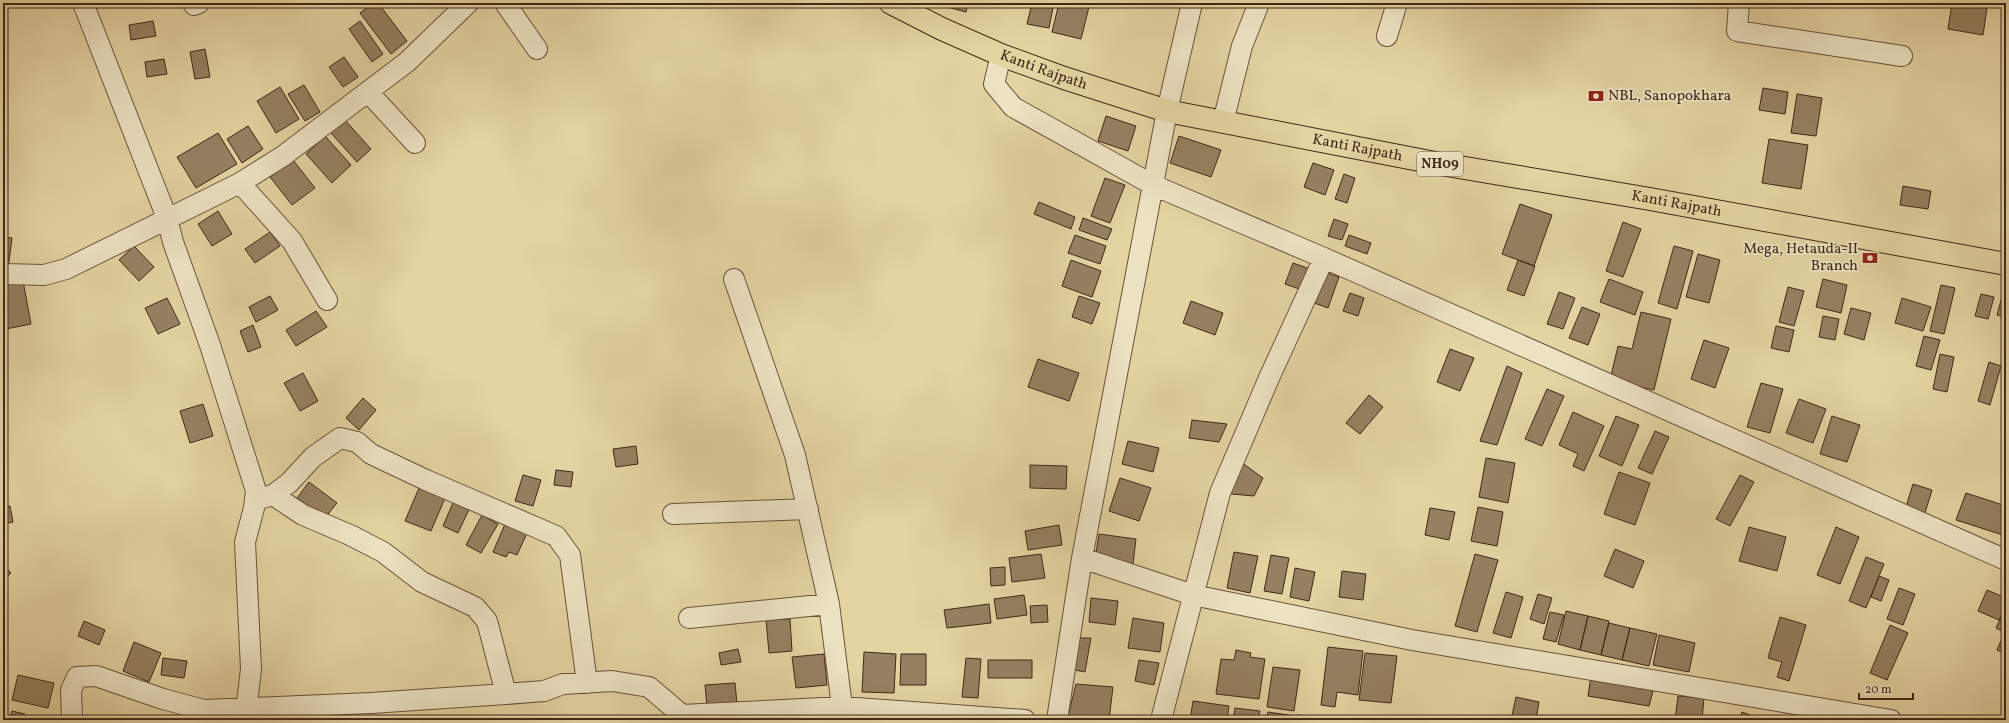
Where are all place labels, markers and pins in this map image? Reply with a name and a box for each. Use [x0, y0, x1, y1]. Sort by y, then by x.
place label: NBL, Sanopokhara [1608, 86, 1731, 107]
bank icon: NBL, Sanopokhara [1587, 87, 1605, 105]
place label: Mega, Hetauda-II Branch [1743, 239, 1858, 277]
bank icon: Mega, Hetauda-II Branch [1861, 249, 1879, 267]

